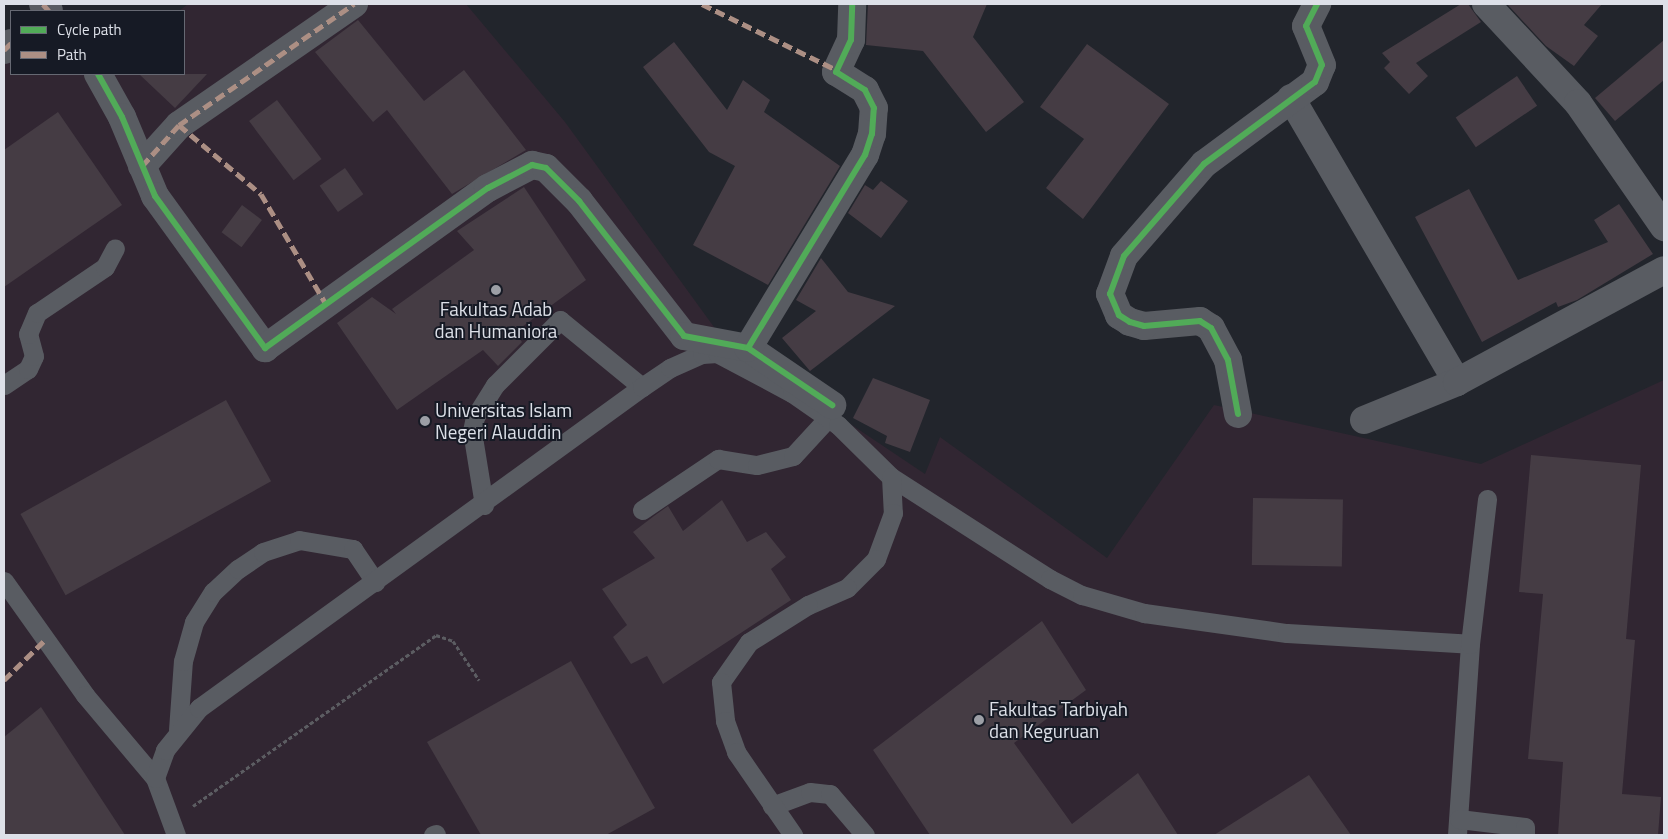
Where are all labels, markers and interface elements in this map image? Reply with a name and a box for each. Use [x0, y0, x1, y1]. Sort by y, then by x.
legend [10, 10, 185, 75]
text: Cycle path [57, 18, 122, 41]
text: Path [57, 43, 87, 66]
marker: Fakultas Adab dan Humaniora [490, 284, 502, 296]
place label: Fakultas Adab dan Humaniora [435, 298, 557, 342]
place label: Universitas Islam Negeri Alauddin [435, 399, 572, 443]
marker: Universitas Islam Negeri Alauddin [419, 415, 431, 427]
place label: Fakultas Tarbiyah dan Keguruan [989, 698, 1128, 742]
marker: Fakultas Tarbiyah dan Keguruan [973, 714, 985, 726]

